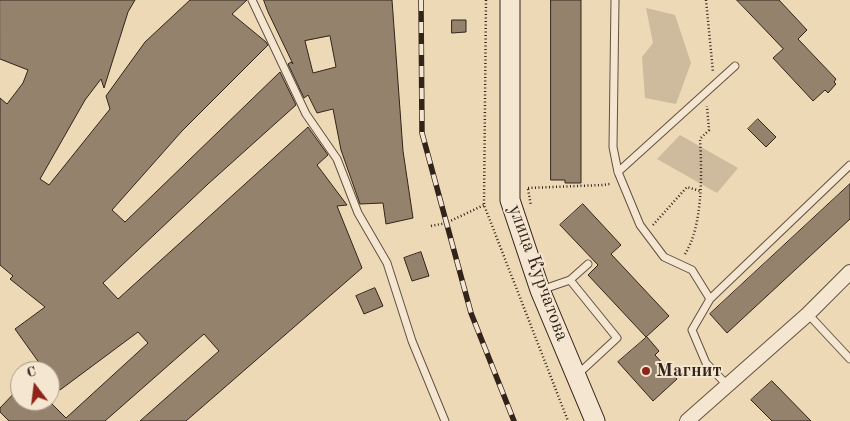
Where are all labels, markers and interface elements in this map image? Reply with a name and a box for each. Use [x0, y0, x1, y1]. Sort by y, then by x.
street label: улица Курчатова [503, 202, 573, 344]
place label: Магнит [656, 360, 722, 382]
north arrow [10, 361, 60, 411]
text: С [25, 365, 38, 380]
marker: Магнит [640, 365, 652, 377]

